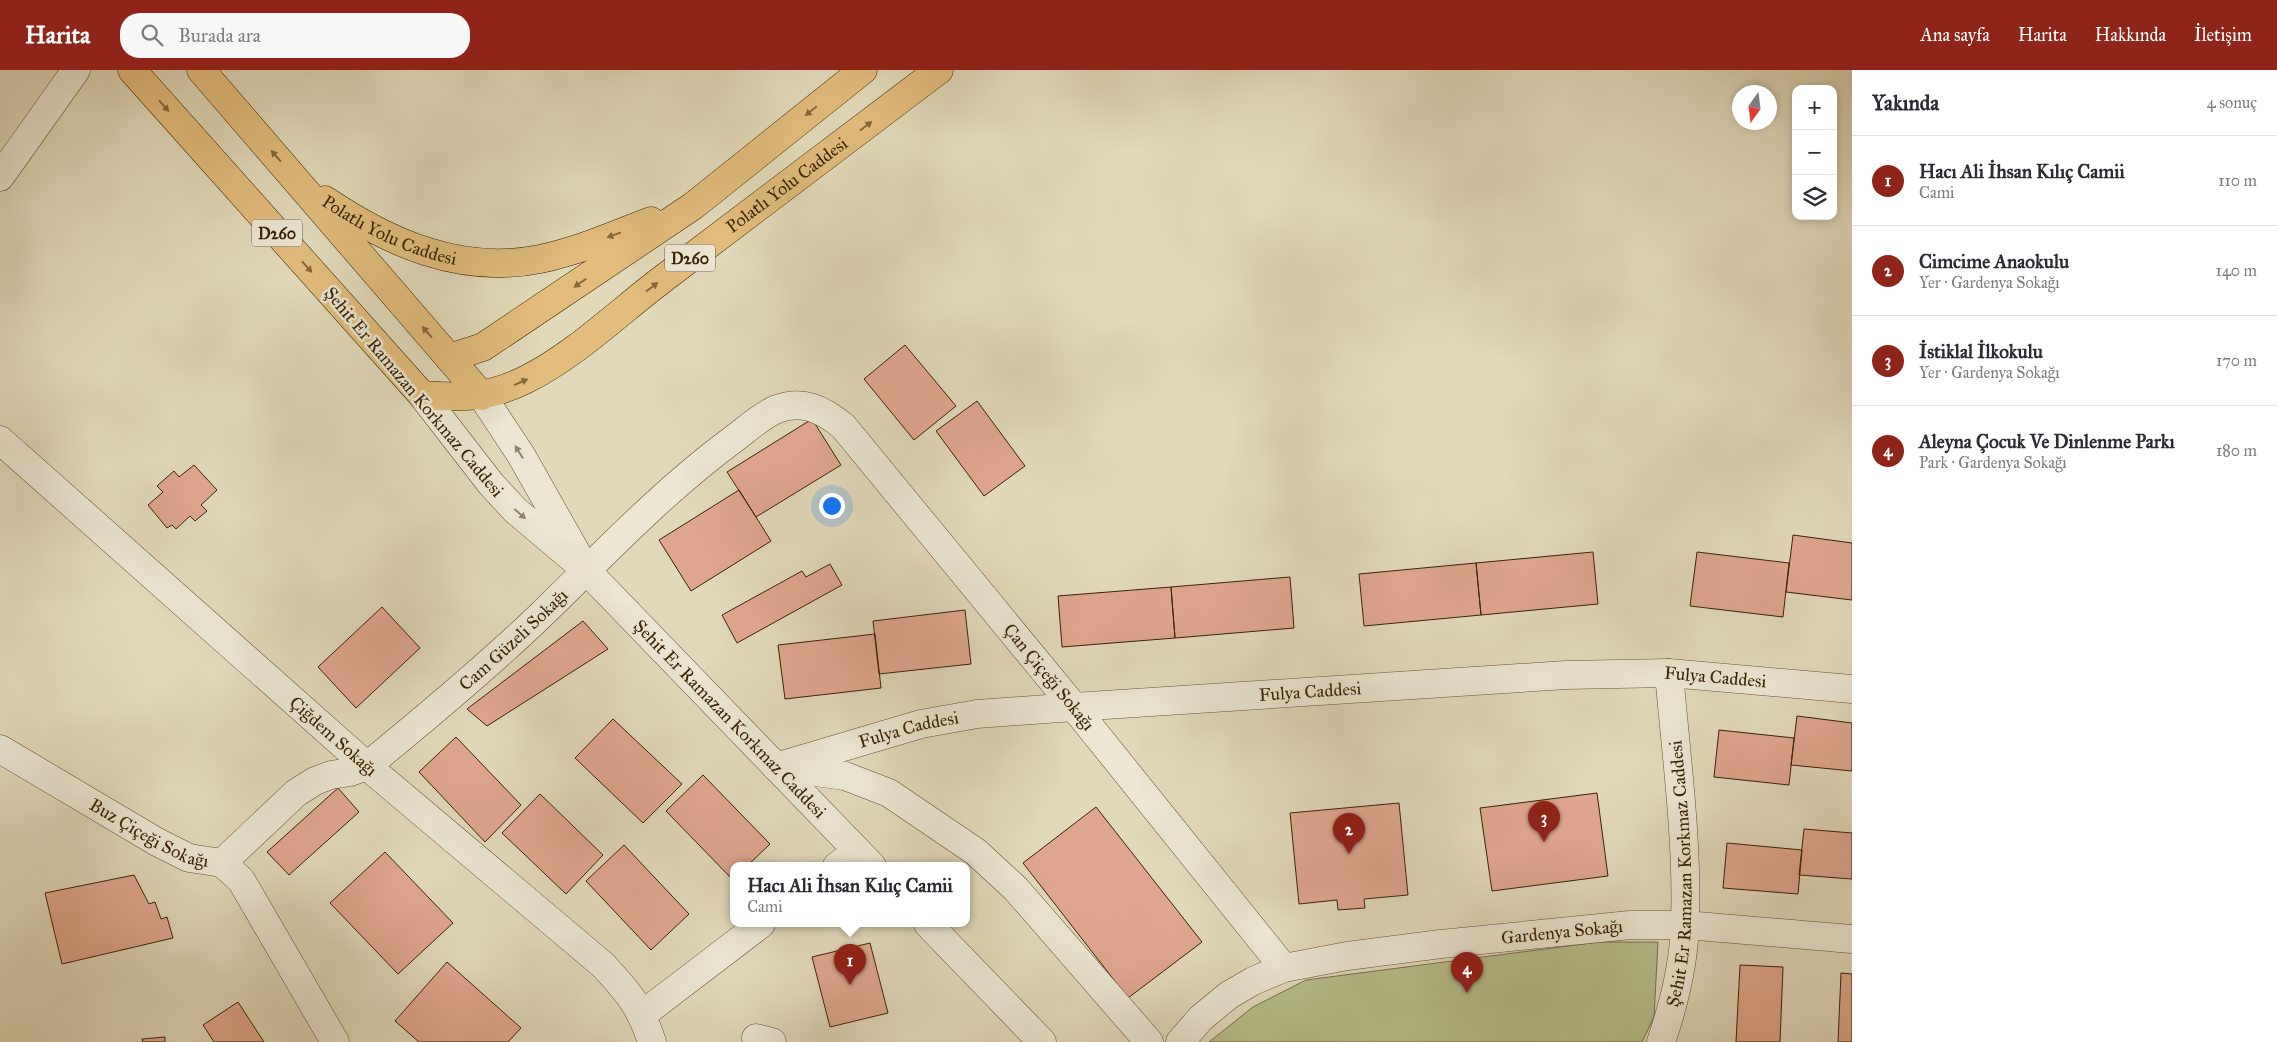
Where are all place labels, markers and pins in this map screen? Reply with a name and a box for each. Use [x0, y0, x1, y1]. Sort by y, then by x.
pin: 3 [1528, 801, 1560, 842]
pin: 2 [1333, 813, 1365, 854]
pin: 1 [834, 944, 866, 985]
pin: 4 [1451, 952, 1483, 993]

